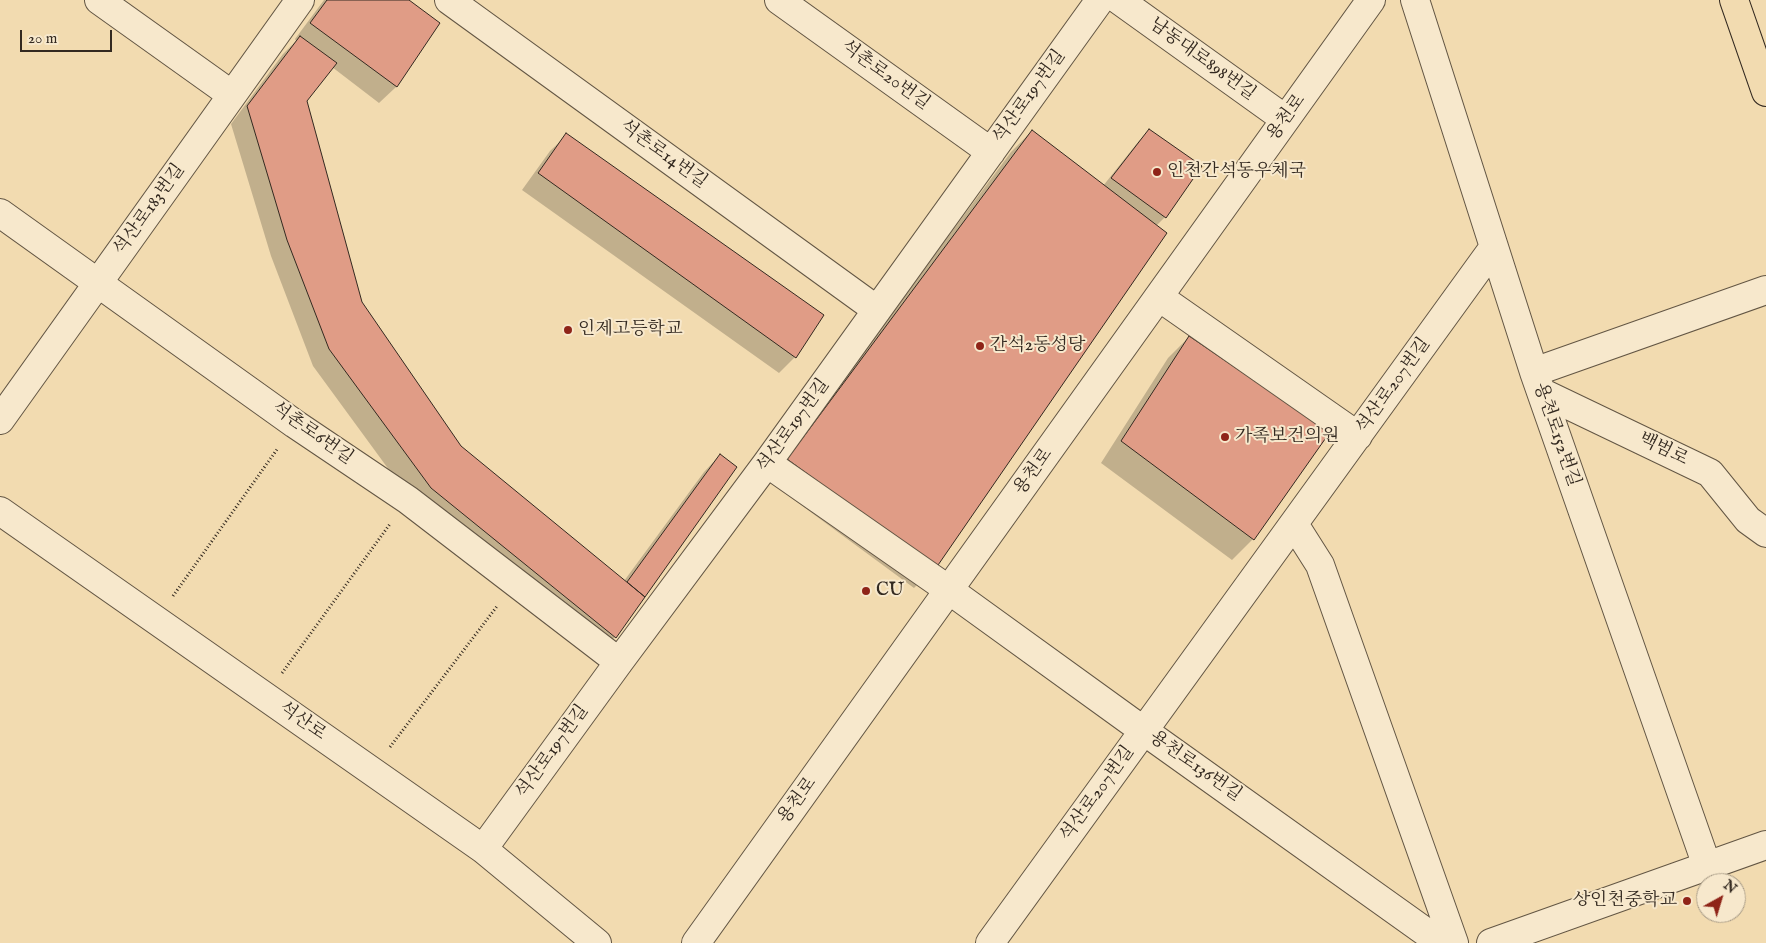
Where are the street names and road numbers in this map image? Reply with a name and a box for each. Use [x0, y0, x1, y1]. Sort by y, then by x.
street label: 남동대로898번길 [1145, 14, 1259, 106]
street label: 석촌로20번길 [836, 37, 934, 115]
street label: 석산로197번길 [989, 46, 1071, 148]
street label: 용천로 [1263, 91, 1311, 145]
street label: 석촌로14번길 [615, 116, 711, 194]
street label: 석산로183번길 [110, 160, 190, 260]
street label: 석산로207번길 [1352, 334, 1436, 438]
street label: 석산로197번길 [753, 375, 835, 477]
street label: 용천로152번길 [1528, 380, 1584, 490]
street label: 석촌로6번길 [267, 398, 357, 470]
street label: 백범로 [1635, 429, 1691, 471]
street label: 용천로 [1010, 445, 1058, 499]
street label: 석산로 [274, 698, 330, 746]
street label: 석산로197번길 [512, 701, 594, 803]
street label: 용천로136번길 [1145, 727, 1245, 807]
street label: 석산로207번길 [1056, 742, 1140, 846]
street label: 용천로 [774, 774, 822, 828]

